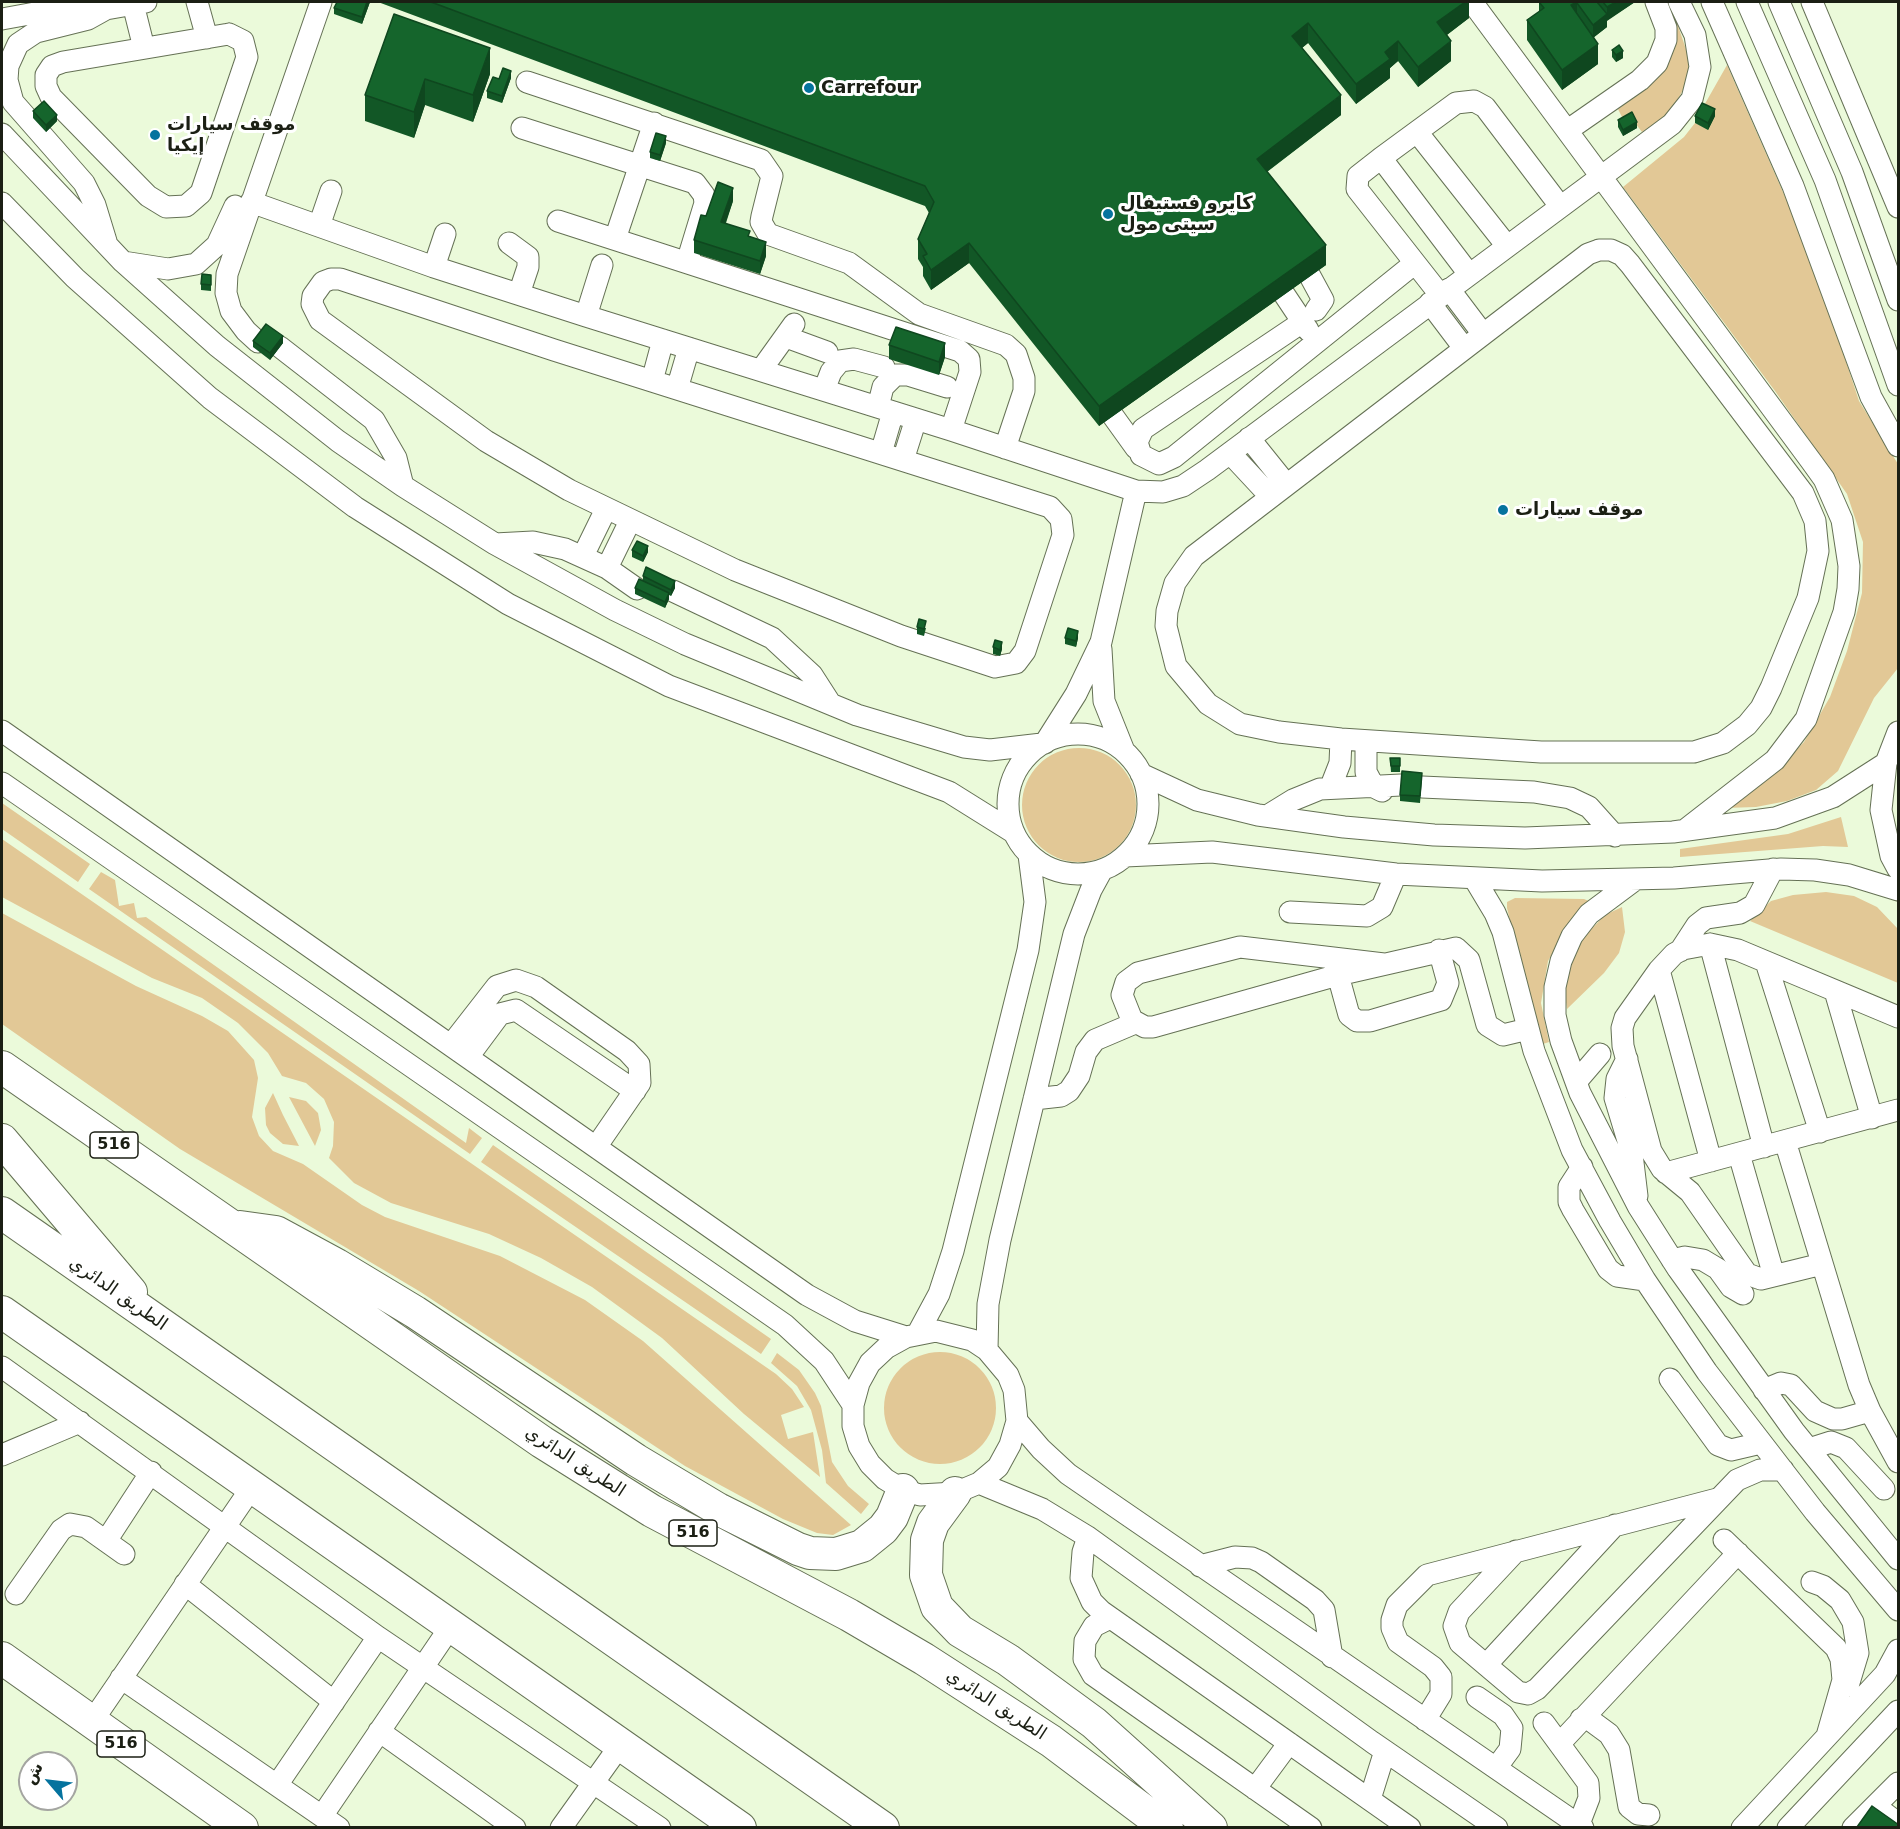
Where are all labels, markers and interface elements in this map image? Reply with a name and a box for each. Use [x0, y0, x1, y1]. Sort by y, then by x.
place label: Carrefour [821, 77, 918, 99]
marker: Carrefour [802, 81, 816, 95]
place label: موقف سيارات إيكيا [167, 114, 295, 156]
marker: موقف سيارات إيكيا [148, 128, 162, 142]
place label: كايرو فستيفال سيتى مول [1120, 193, 1253, 236]
marker: كايرو فستيفال سيتى مول [1101, 207, 1115, 221]
place label: موقف سيارات [1515, 499, 1643, 521]
marker: موقف سيارات [1496, 503, 1510, 517]
road number: 516 [90, 1132, 138, 1158]
street label: الطريق الدائري [65, 1252, 171, 1336]
street label: الطريق الدائري [521, 1422, 629, 1502]
road number: 516 [669, 1520, 717, 1546]
street label: الطريق الدائري [942, 1665, 1050, 1745]
road number: 516 [97, 1731, 145, 1757]
north arrow [18, 1751, 78, 1811]
text: ش [20, 1759, 47, 1787]

